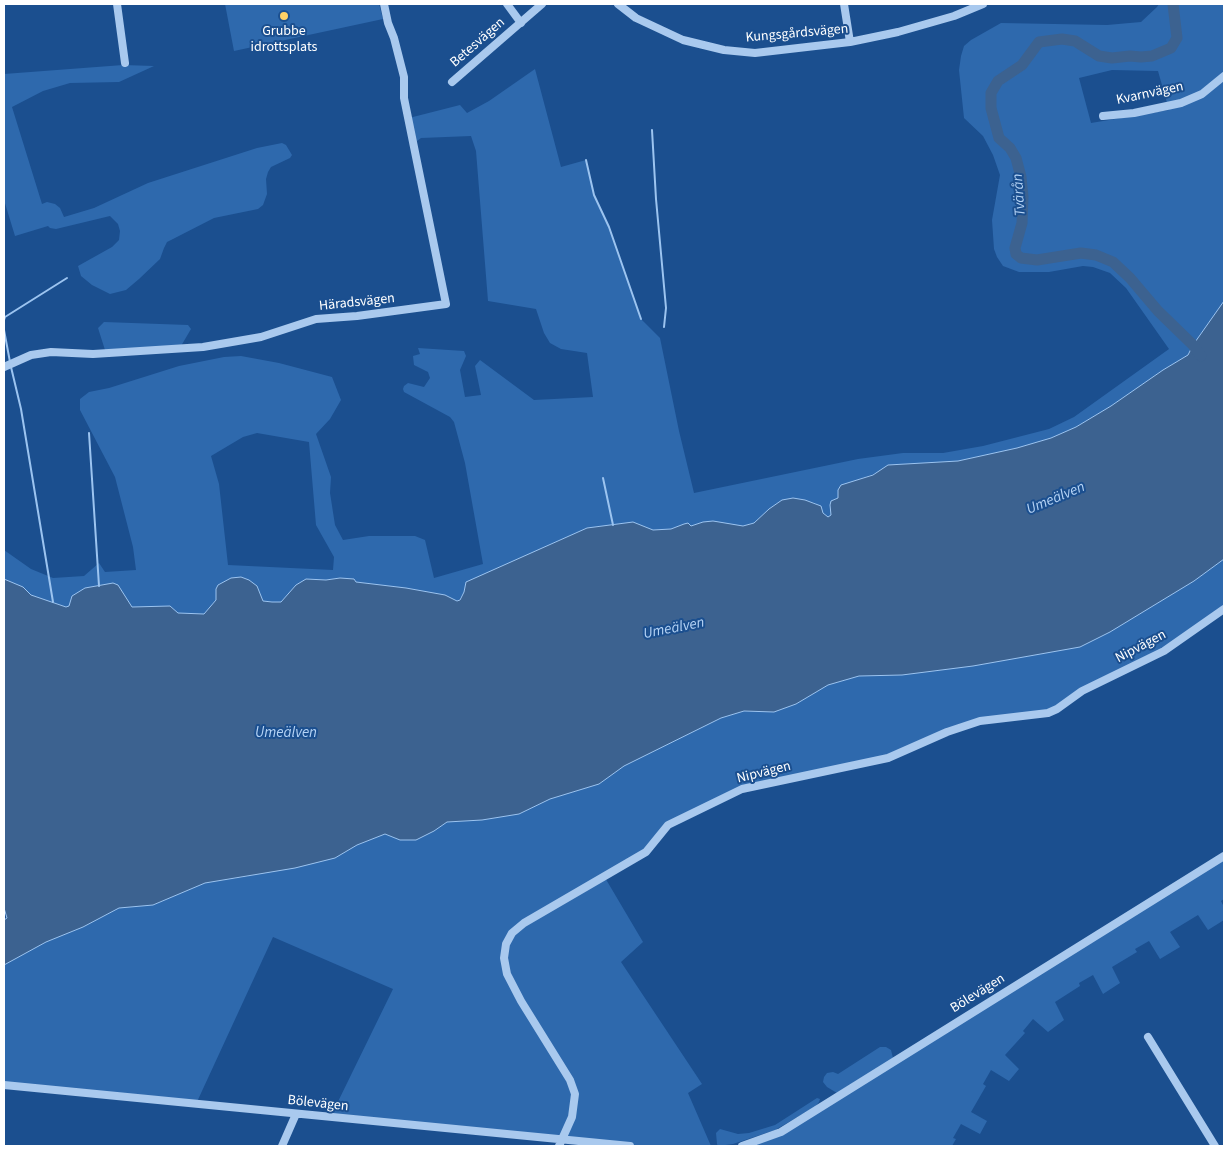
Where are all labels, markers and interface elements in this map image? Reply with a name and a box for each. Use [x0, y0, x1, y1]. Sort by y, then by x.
marker: Grubbe idrottsplats [278, 10, 290, 22]
street label: Betesvägen [447, 15, 509, 71]
street label: Kungsgårdsvägen [745, 21, 849, 47]
place label: Grubbe idrottsplats [251, 24, 317, 56]
street label: Kvarnvägen [1115, 79, 1185, 109]
water label: Tvärån [1010, 173, 1030, 217]
street label: Häradsvägen [318, 291, 396, 315]
water label: Umeälven [1024, 479, 1088, 519]
water label: Umeälven [642, 614, 706, 644]
street label: Nipvägen [1113, 627, 1169, 667]
water label: Umeälven [255, 725, 317, 743]
street label: Nipvägen [735, 758, 793, 788]
street label: Bölevägen [948, 971, 1008, 1017]
street label: Bölevägen [287, 1092, 349, 1116]

